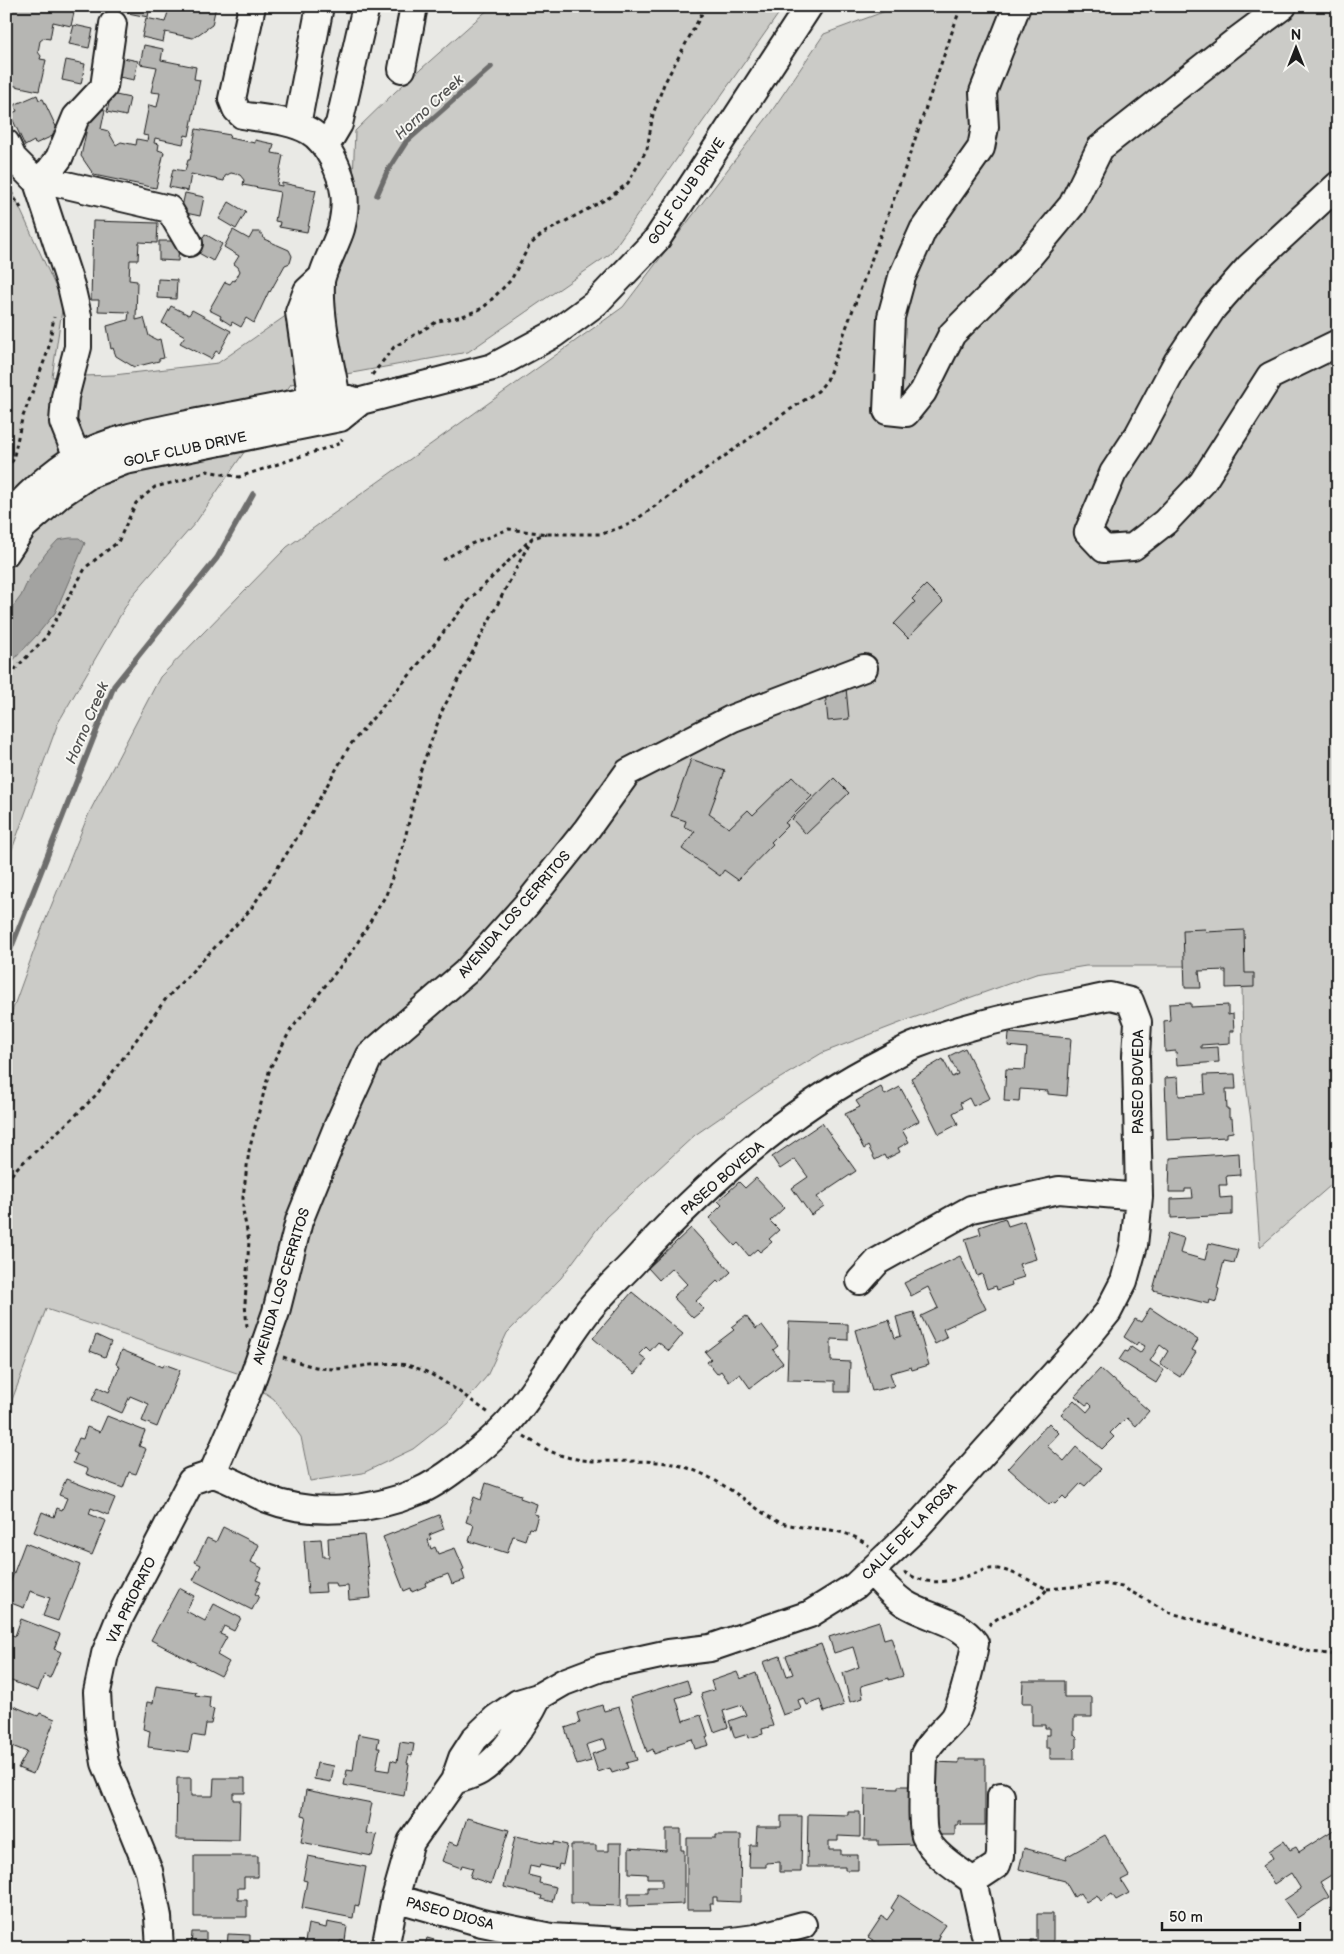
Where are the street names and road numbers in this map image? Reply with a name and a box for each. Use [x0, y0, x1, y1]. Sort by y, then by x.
street label: GOLF CLUB DRIVE [644, 135, 729, 248]
street label: GOLF CLUB DRIVE [122, 428, 248, 471]
street label: AVENIDA LOS CERRITOS [455, 847, 574, 981]
street label: PASEO BOVEDA [1130, 1029, 1147, 1134]
street label: PASEO BOVEDA [677, 1137, 768, 1219]
street label: AVENIDA LOS CERRITOS [250, 1206, 313, 1366]
street label: CALLE DE LA ROSA [859, 1479, 961, 1584]
street label: VIA PRIORATO [103, 1554, 160, 1646]
street label: PASEO DIOSA [404, 1894, 496, 1934]

